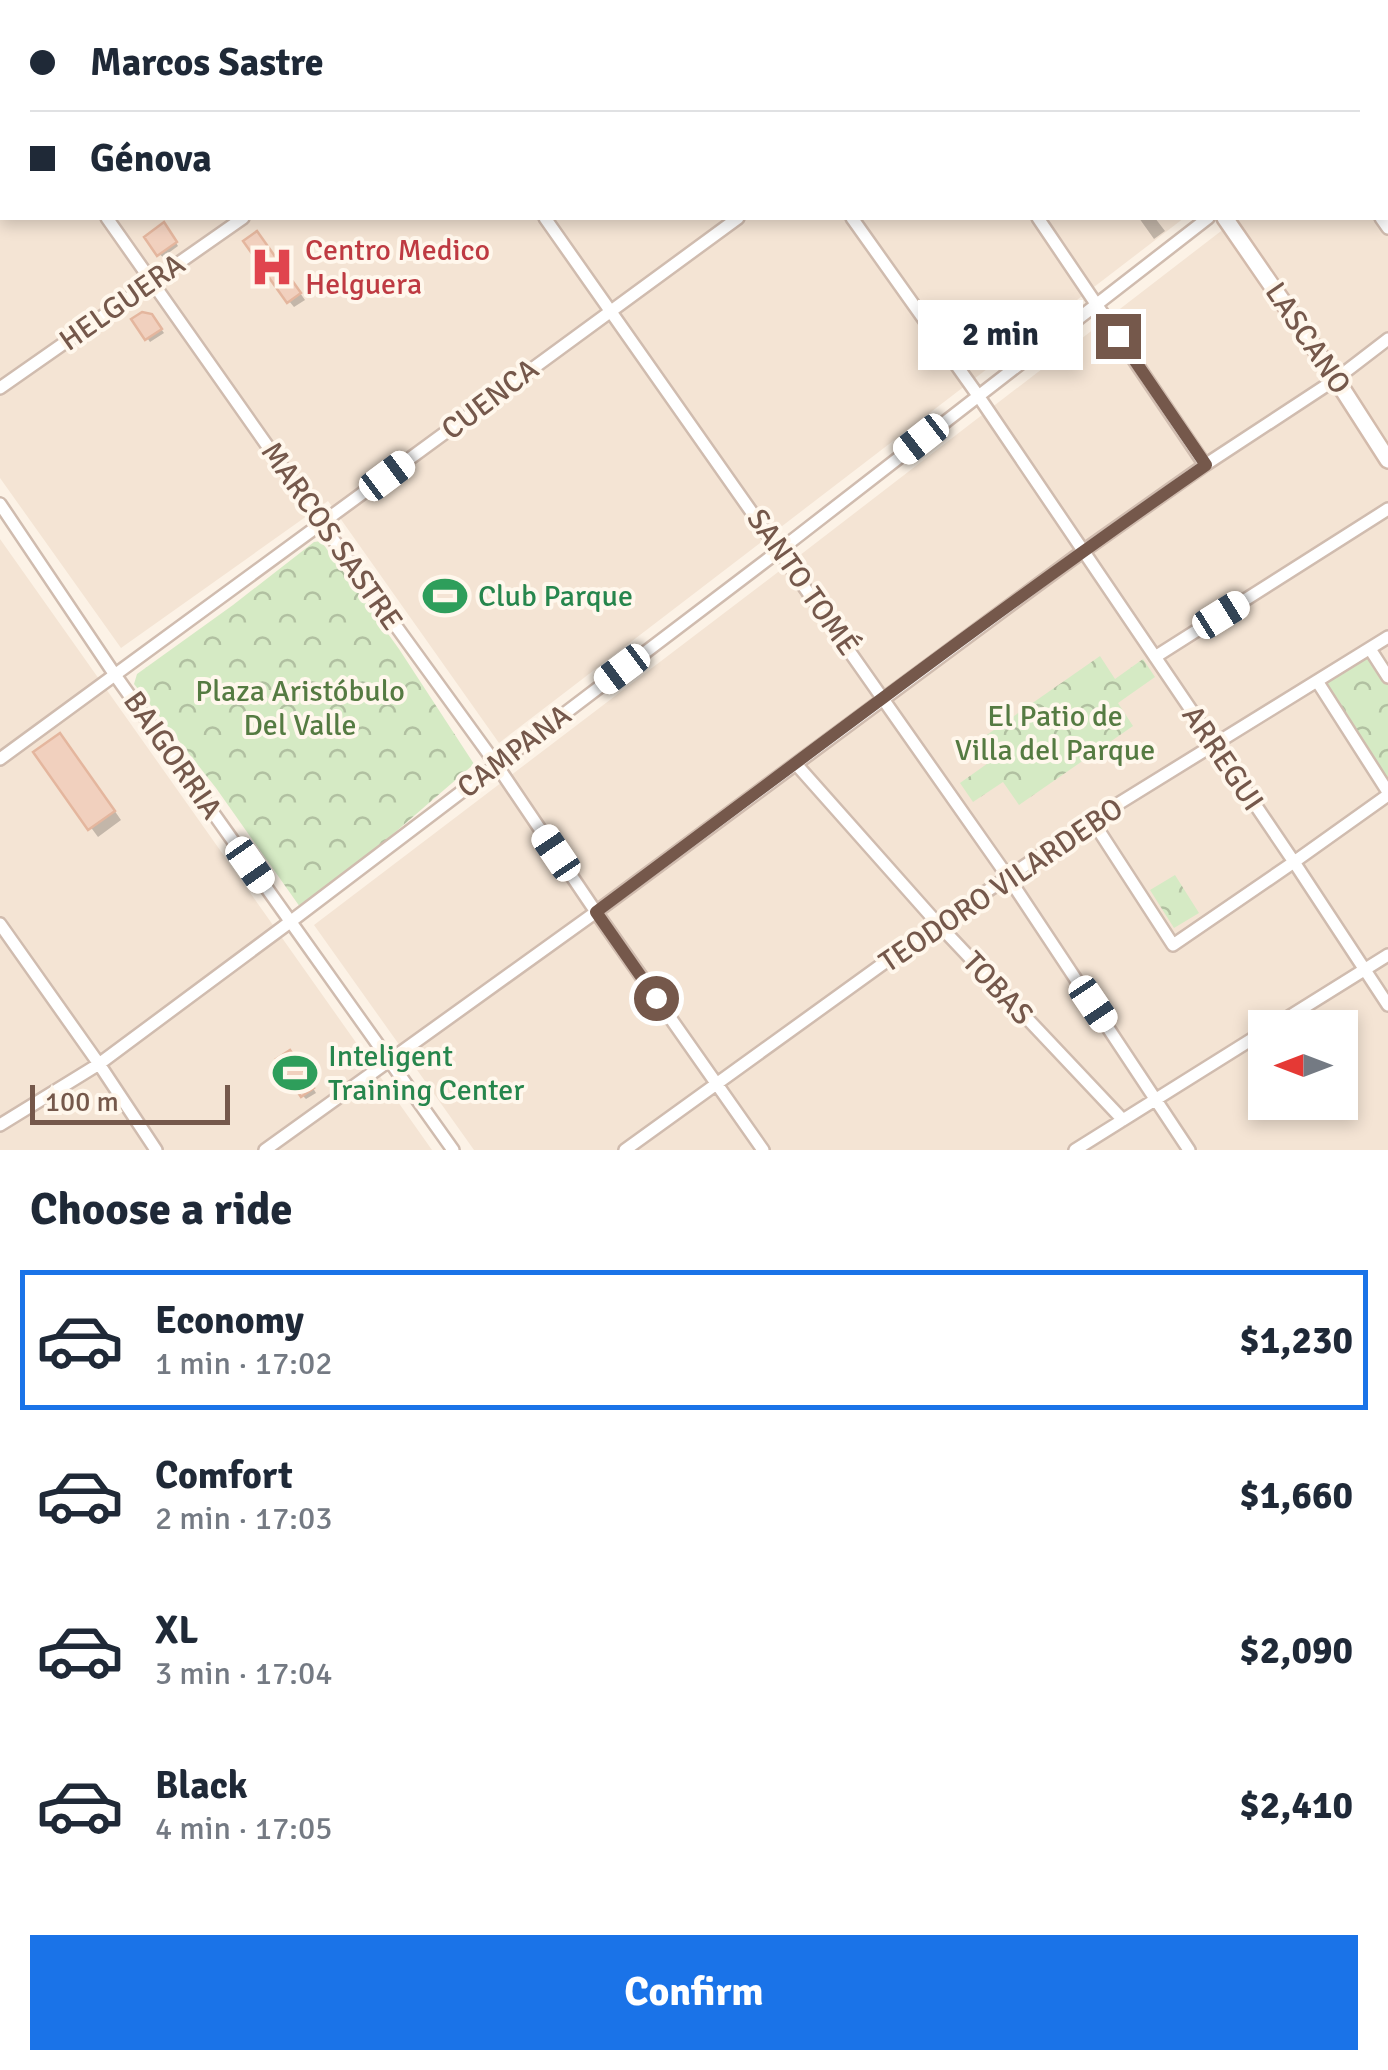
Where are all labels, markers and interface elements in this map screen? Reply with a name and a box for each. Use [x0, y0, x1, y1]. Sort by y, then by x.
text: Marcos Sastre [90, 39, 324, 86]
text: Génova [90, 135, 212, 182]
place label: Centro Medico Helguera [305, 232, 490, 303]
hospital icon: Centro Medico Helguera [248, 243, 296, 291]
street label: HELGUERA [52, 246, 192, 359]
street label: LASCANO [1257, 275, 1358, 401]
callout: 2 min [918, 301, 1083, 371]
route end [1096, 314, 1141, 359]
text: 2 min [962, 315, 1039, 354]
street label: CUENCA [434, 351, 546, 448]
car [888, 409, 954, 469]
street label: MARCOS SASTRE [253, 435, 410, 638]
car [354, 446, 420, 506]
street label: SANTO TOMÉ [739, 502, 867, 663]
sports icon: Club Parque [421, 572, 469, 620]
place label: Club Parque [478, 578, 633, 615]
car [1188, 586, 1254, 644]
car [589, 639, 655, 699]
park label: Plaza Aristóbulo Del Valle [195, 673, 405, 744]
street label: BAIGORRIA [115, 684, 230, 826]
street label: CAMPANA [450, 697, 579, 806]
park label: El Patio de Villa del Parque [955, 698, 1155, 769]
street label: ARREGUI [1174, 698, 1271, 818]
street label: TEODORO VILARDEBO [872, 790, 1130, 981]
car [527, 820, 585, 886]
car [221, 832, 279, 898]
street label: TOBAS [954, 944, 1041, 1033]
car [1064, 971, 1122, 1037]
route start [634, 976, 679, 1021]
north arrow [1248, 1010, 1358, 1120]
map controls [1248, 1010, 1358, 1120]
place label: Inteligent Training Center [328, 1038, 524, 1109]
sports icon: Inteligent Training Center [271, 1049, 319, 1097]
scale bar [30, 1080, 230, 1124]
text: 100 m [45, 1085, 119, 1119]
text: Choose a ride [30, 1182, 293, 1237]
icon: car [35, 1295, 125, 1385]
text: Economy [155, 1297, 304, 1344]
text: $1,230 [1239, 1317, 1353, 1364]
text: 1 min · 17:02 [155, 1344, 333, 1383]
icon: car [35, 1450, 125, 1540]
text: Comfort [155, 1452, 293, 1499]
text: $1,660 [1239, 1472, 1353, 1519]
text: 2 min · 17:03 [155, 1499, 333, 1538]
icon: car [35, 1605, 125, 1695]
text: XL [155, 1607, 198, 1654]
text: $2,090 [1239, 1627, 1353, 1674]
text: 3 min · 17:04 [155, 1654, 333, 1693]
icon: car [35, 1760, 125, 1850]
text: Black [155, 1762, 248, 1809]
text: $2,410 [1239, 1782, 1353, 1829]
text: 4 min · 17:05 [155, 1809, 333, 1848]
button: Confirm [30, 1935, 1358, 2050]

